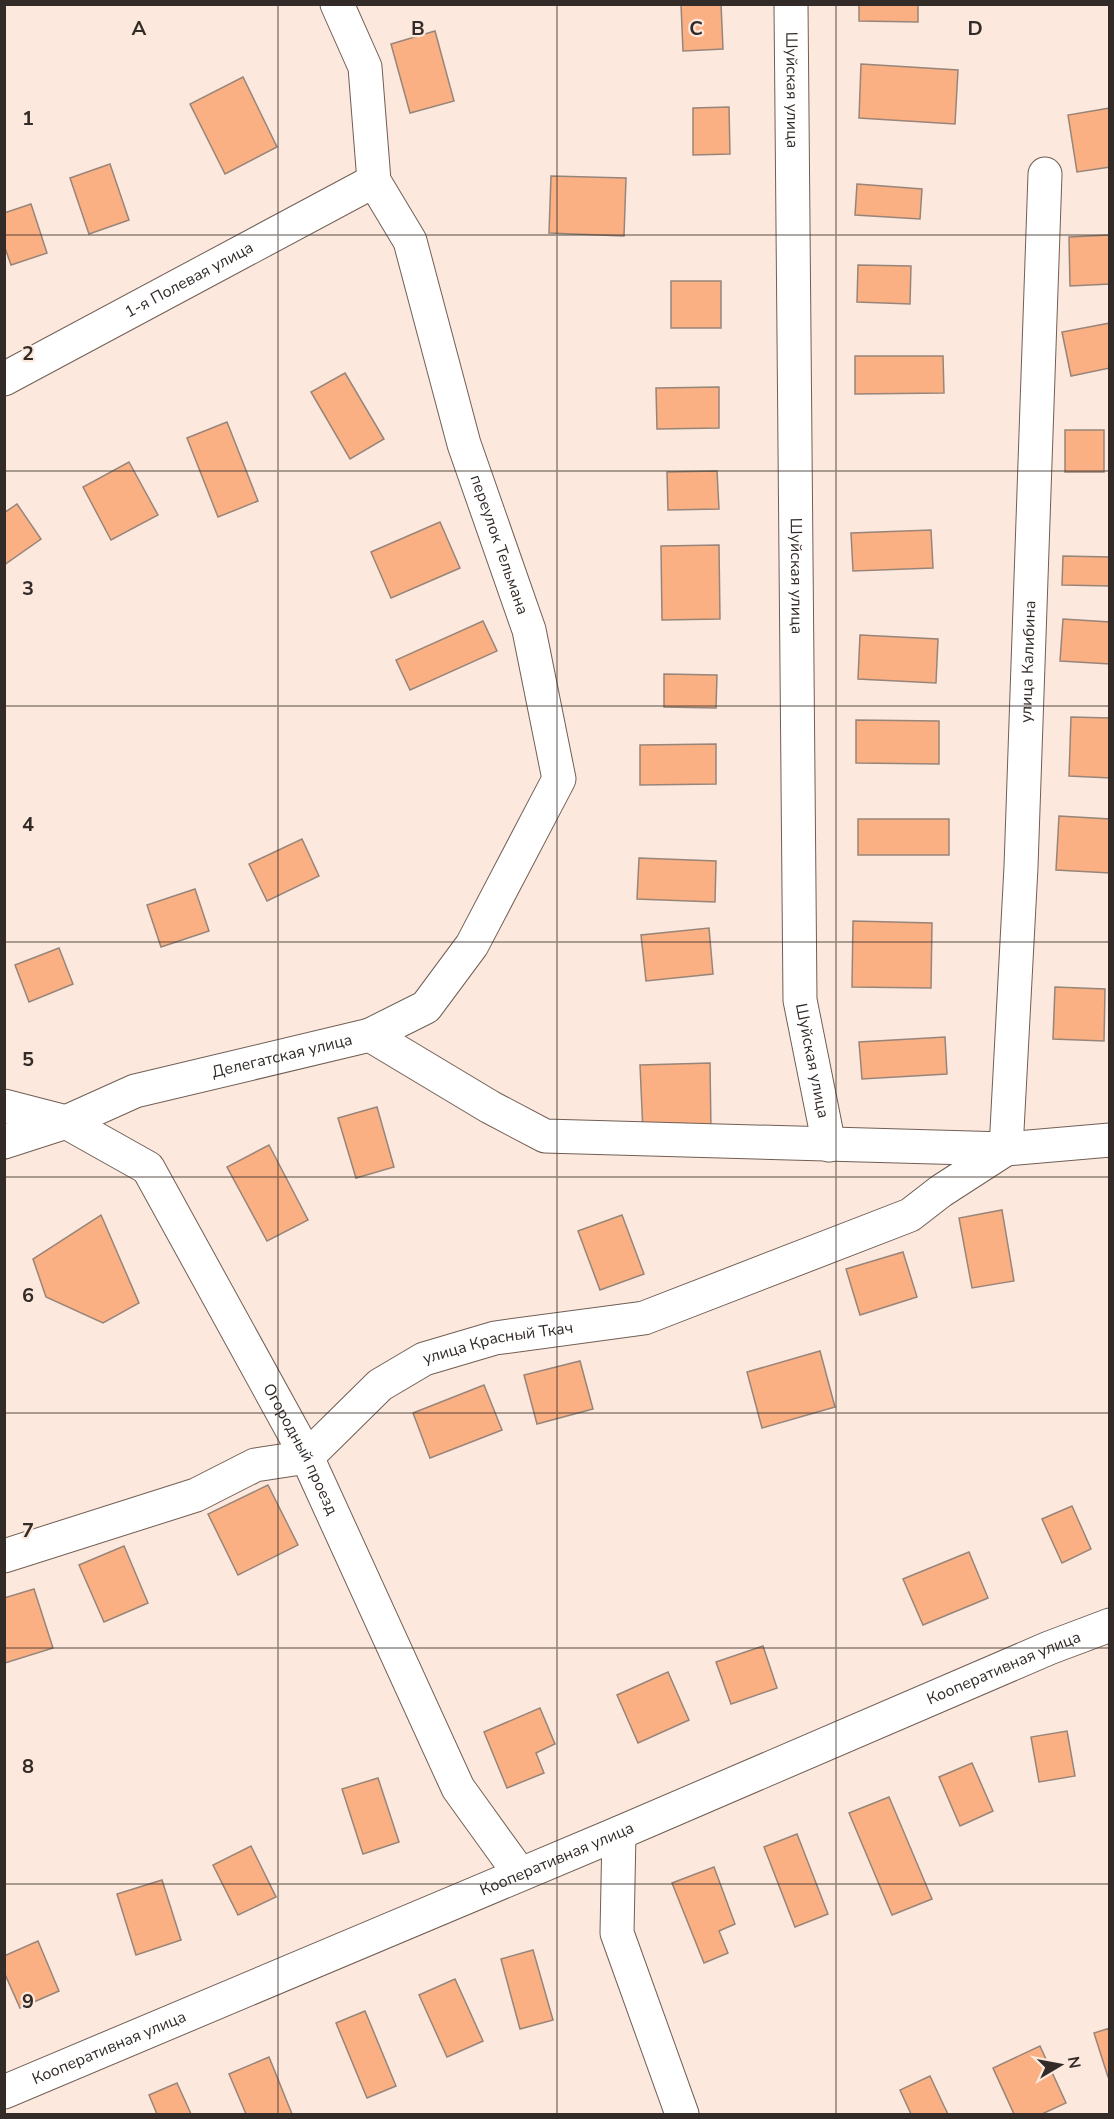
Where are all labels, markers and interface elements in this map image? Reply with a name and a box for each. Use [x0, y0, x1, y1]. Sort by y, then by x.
text: A [132, 15, 147, 42]
text: B [411, 15, 425, 42]
text: C [689, 15, 703, 42]
text: D [967, 15, 983, 42]
street label: Шуйская улица [780, 32, 803, 148]
text: 1 [22, 105, 34, 132]
street label: 1-я Полевая улица [121, 237, 257, 323]
text: 2 [22, 340, 34, 367]
street label: переулок Тельмана [465, 472, 534, 618]
street label: Шуйская улица [785, 518, 808, 634]
text: 3 [22, 575, 34, 602]
street label: улица Калибина [1015, 600, 1041, 723]
text: 4 [22, 811, 34, 838]
street label: Шуйская улица [790, 1001, 834, 1120]
street label: Делегатская улица [210, 1029, 355, 1083]
text: 5 [22, 1046, 34, 1073]
text: 6 [22, 1282, 34, 1309]
street label: улица Красный Ткач [420, 1317, 575, 1370]
street label: Огородный проезд [258, 1379, 343, 1519]
text: 7 [22, 1517, 34, 1544]
street label: Кооперативная улица [923, 1626, 1084, 1710]
text: 8 [22, 1753, 34, 1780]
street label: Кооперативная улица [477, 1817, 637, 1901]
text: 9 [22, 1988, 34, 2015]
street label: Кооперативная улица [29, 2006, 189, 2090]
north arrow [1030, 2035, 1090, 2095]
text: N [1062, 2055, 1086, 2070]

